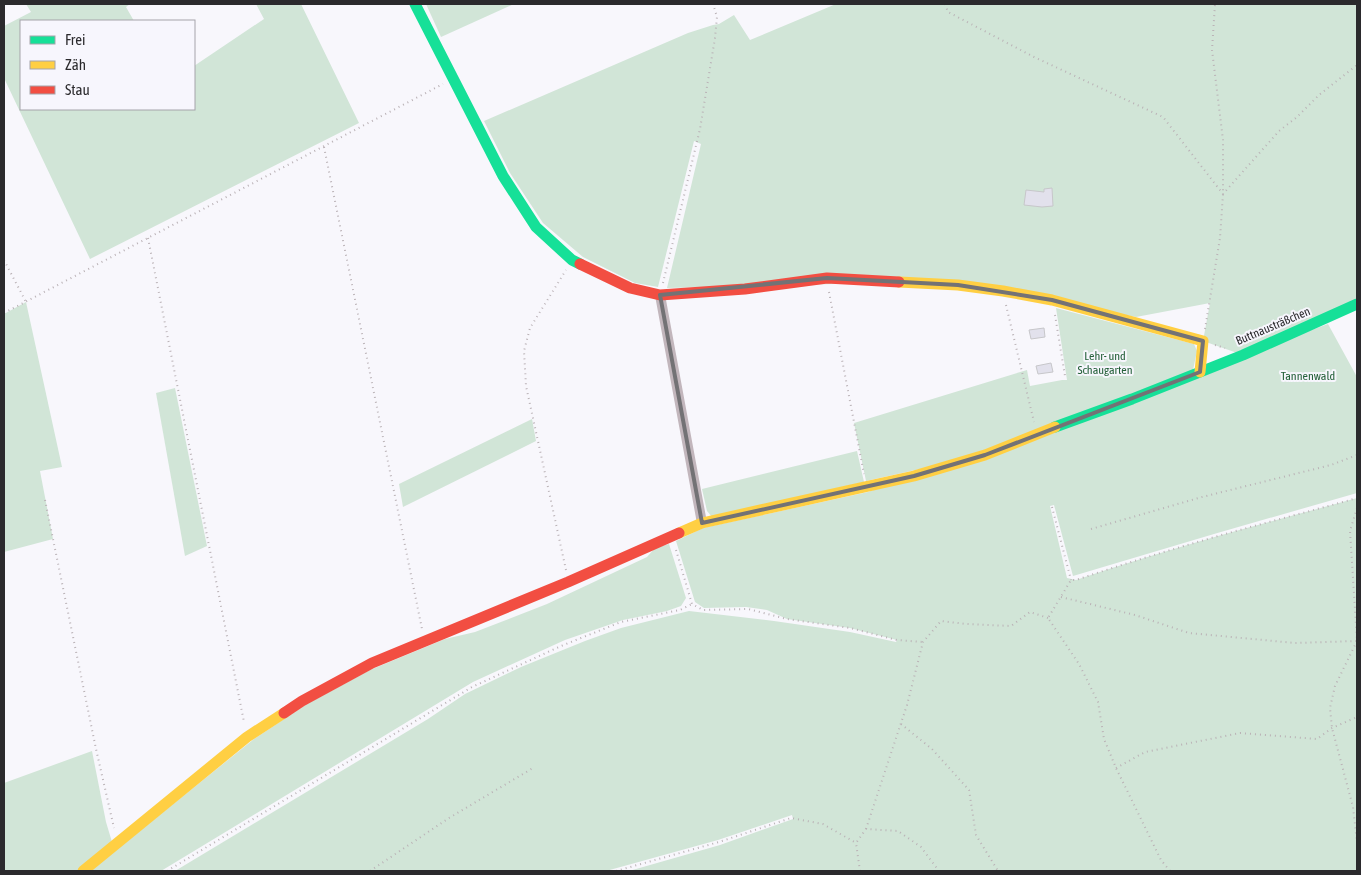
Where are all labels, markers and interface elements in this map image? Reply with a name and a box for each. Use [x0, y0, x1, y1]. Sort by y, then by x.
legend [20, 20, 195, 110]
text: Frei [65, 31, 85, 48]
text: Zäh [65, 56, 86, 73]
text: Stau [65, 81, 90, 98]
street label: Buttnausträßchen [1234, 304, 1312, 348]
park label: Lehr- und Schaugarten [1077, 349, 1133, 377]
park label: Tannenwald [1281, 369, 1335, 383]

